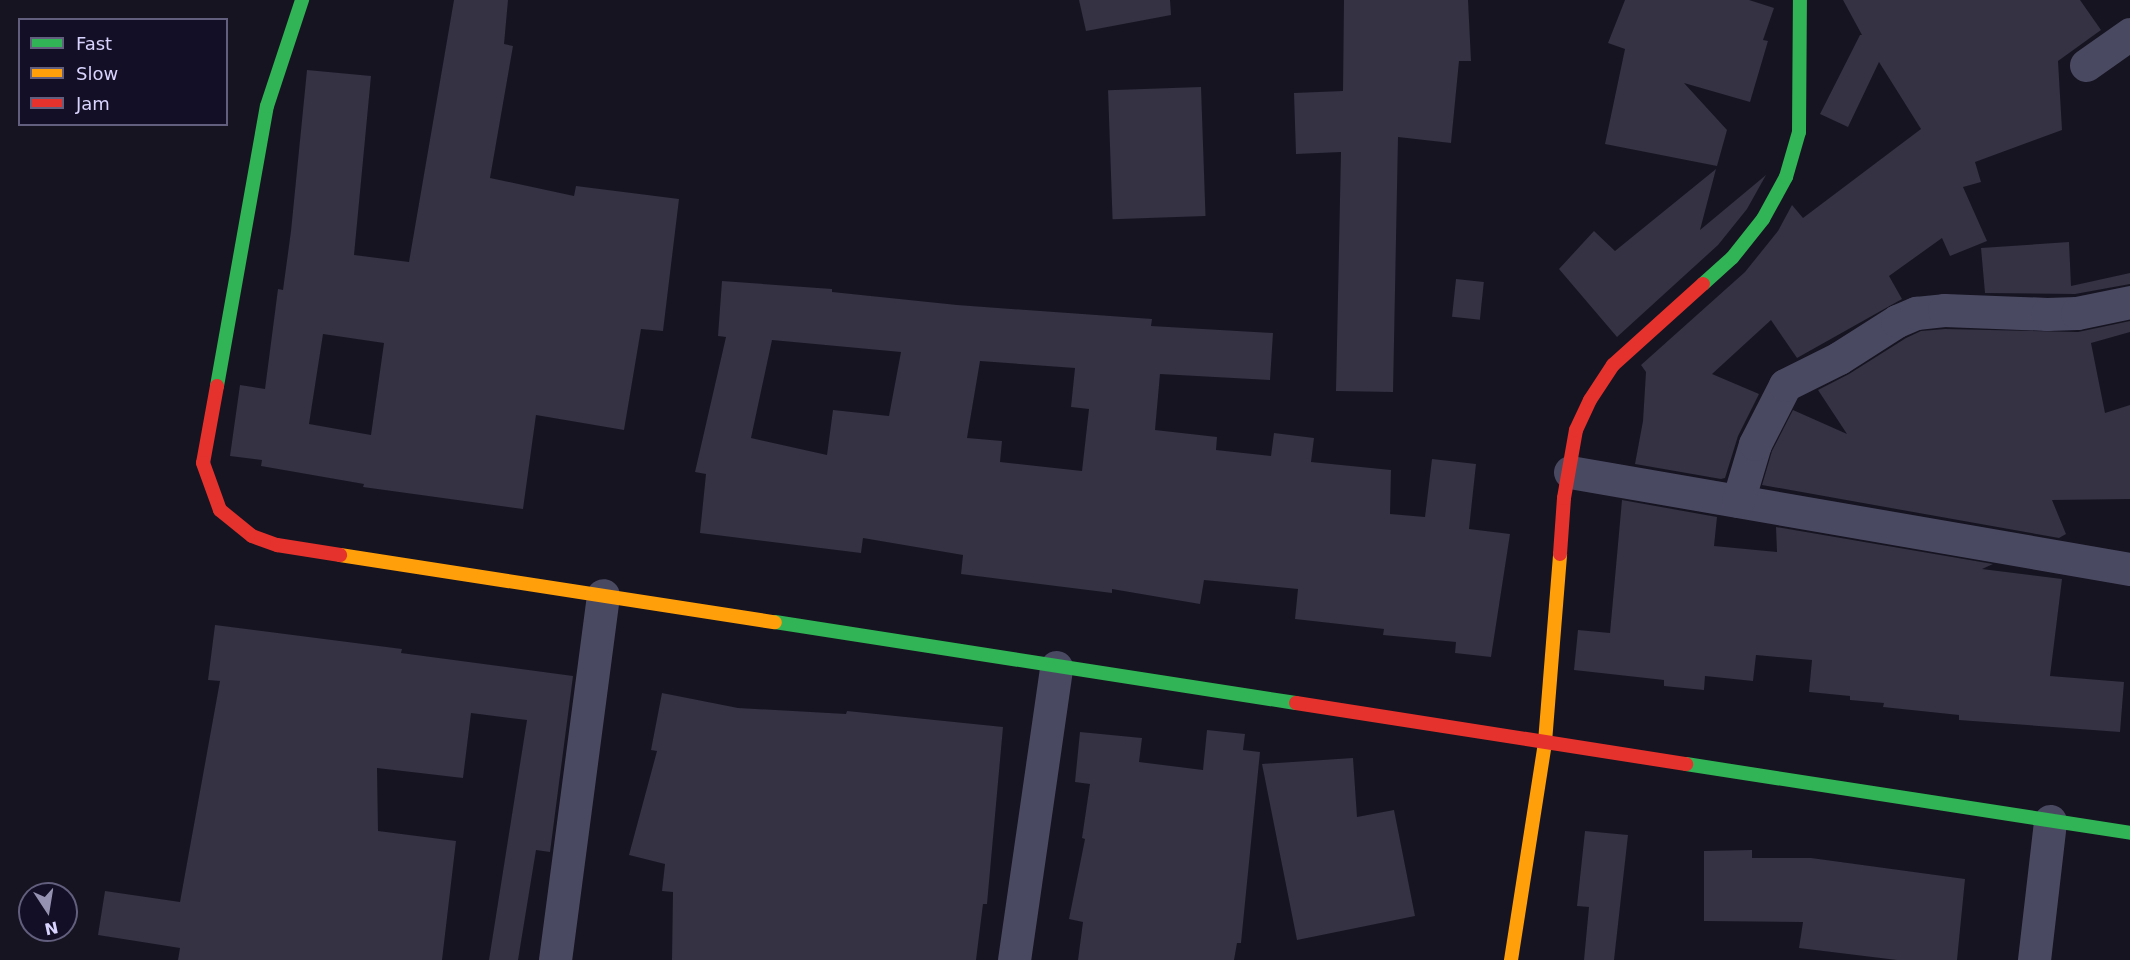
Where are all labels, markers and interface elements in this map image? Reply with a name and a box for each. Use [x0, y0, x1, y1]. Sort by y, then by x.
legend [18, 18, 228, 126]
text: Fast [76, 33, 112, 54]
text: Slow [76, 63, 118, 84]
text: Jam [76, 93, 110, 114]
north arrow [18, 882, 78, 942]
text: N [43, 917, 60, 939]

